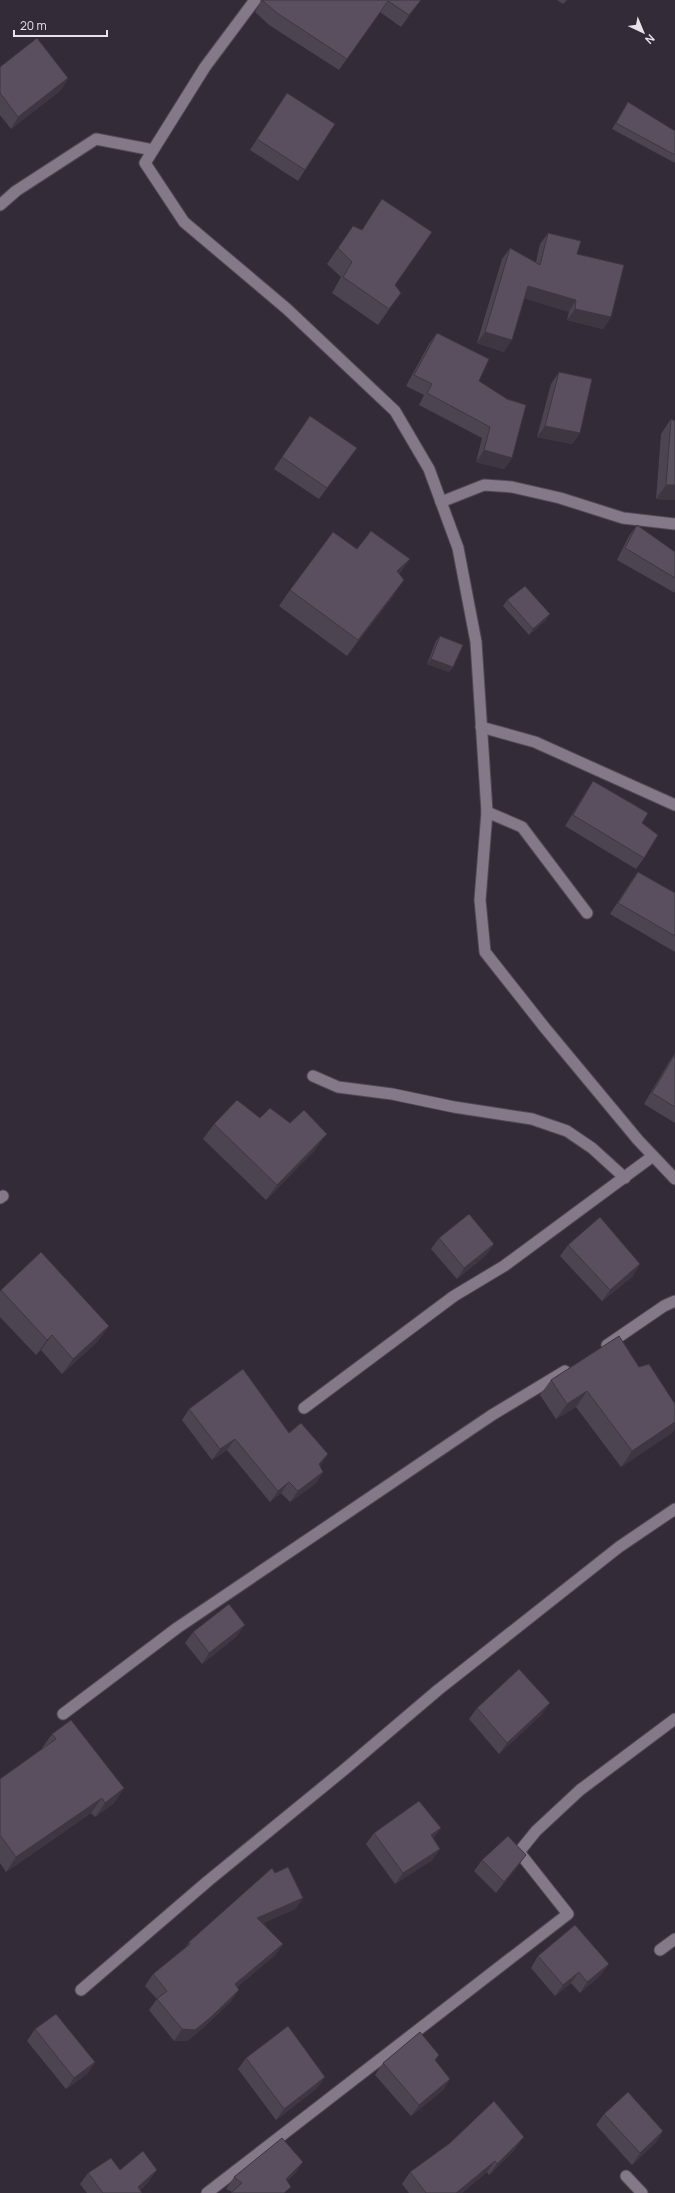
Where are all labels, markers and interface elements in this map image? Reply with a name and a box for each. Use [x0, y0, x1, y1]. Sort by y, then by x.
scale bar [14, 12, 107, 38]
north arrow [623, 12, 663, 52]
text: 20 m [20, 17, 47, 34]
text: N [642, 31, 658, 48]

